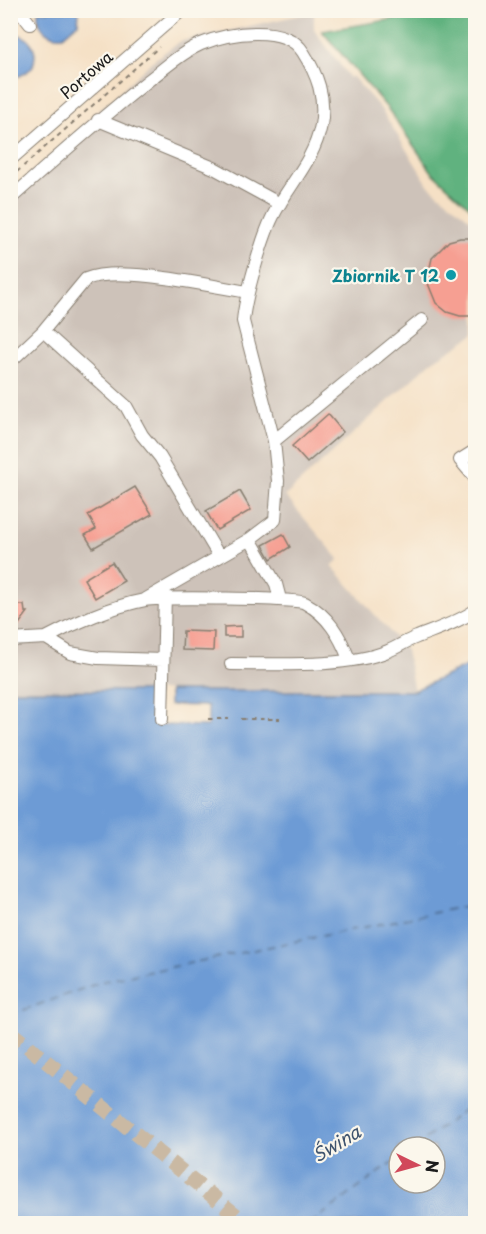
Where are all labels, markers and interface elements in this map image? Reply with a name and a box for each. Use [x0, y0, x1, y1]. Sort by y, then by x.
street label: Portowa [54, 44, 118, 104]
place label: Zbiornik T 12 [332, 263, 439, 287]
marker: Zbiornik T 12 [444, 268, 458, 282]
water label: Świna [307, 1118, 366, 1168]
north arrow [387, 1135, 447, 1195]
text: N [420, 1159, 445, 1174]

